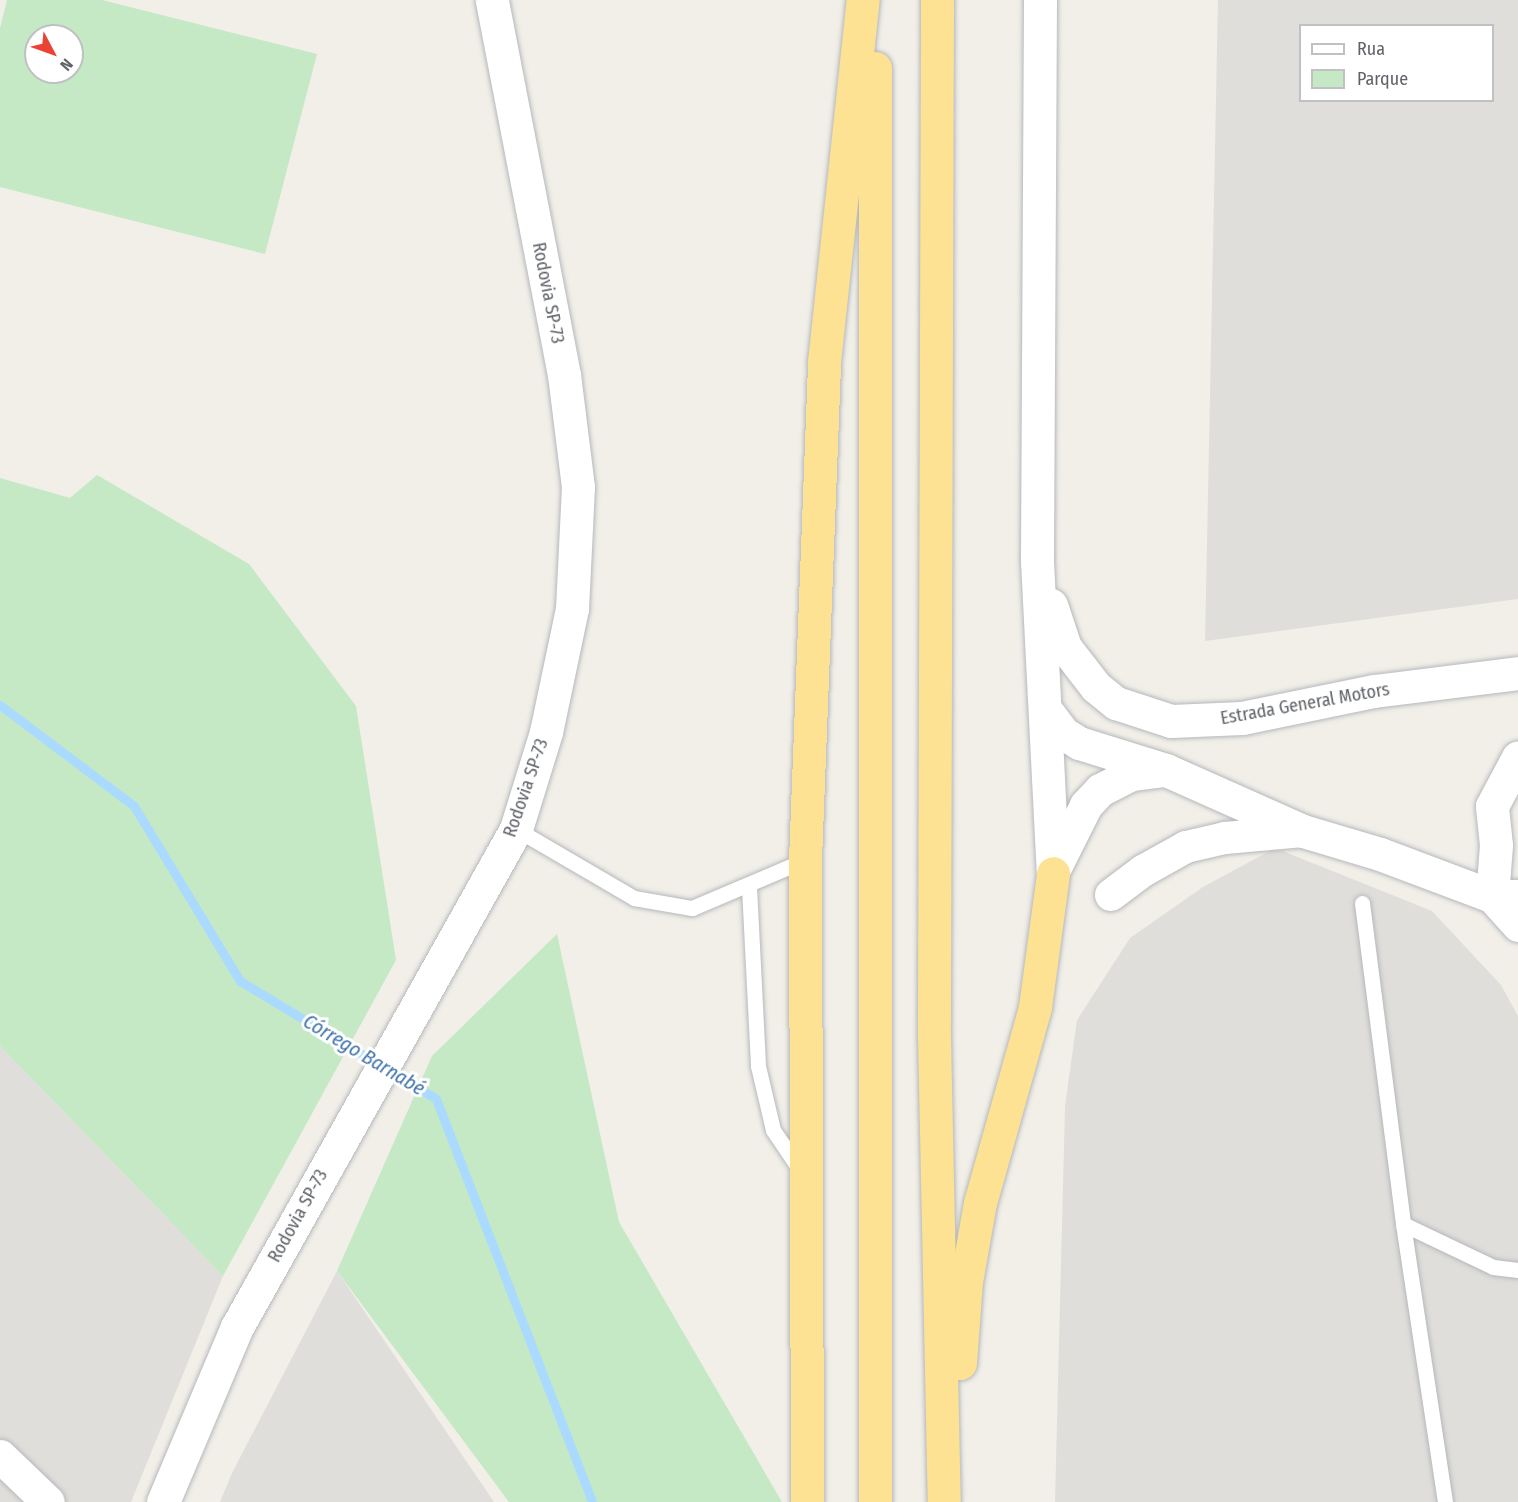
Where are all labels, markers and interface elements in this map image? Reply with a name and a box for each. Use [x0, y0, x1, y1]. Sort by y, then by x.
north arrow [24, 24, 84, 84]
legend [1299, 24, 1494, 102]
text: Rua [1357, 38, 1385, 60]
text: N [56, 55, 77, 75]
text: Parque [1357, 68, 1408, 90]
street label: Rodovia SP-73 [528, 241, 568, 345]
street label: Estrada General Motors [1219, 679, 1391, 729]
street label: Rodovia SP-73 [499, 736, 553, 840]
water label: Córrego Barnabé [299, 1009, 429, 1101]
street label: Rodovia SP-73 [264, 1166, 332, 1266]

